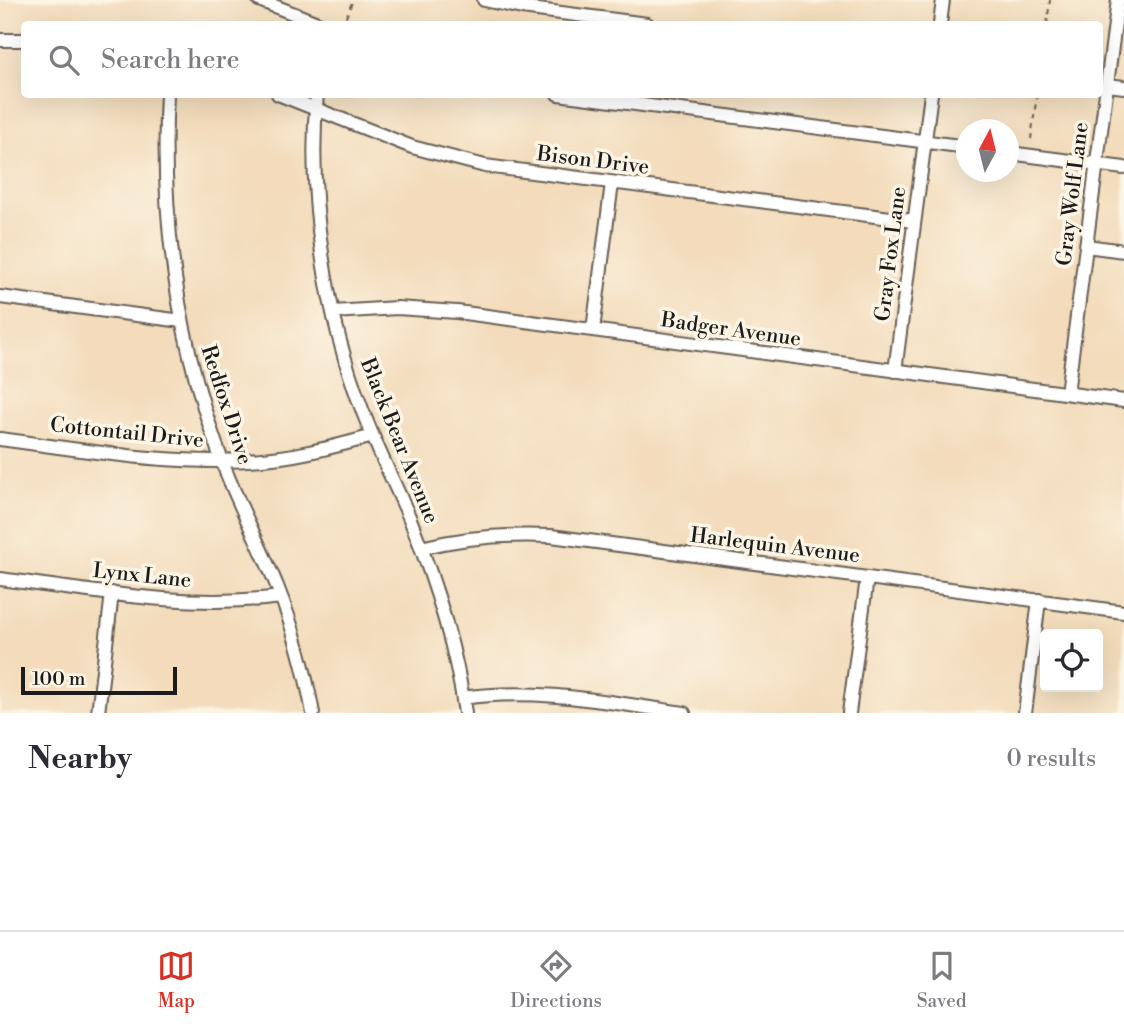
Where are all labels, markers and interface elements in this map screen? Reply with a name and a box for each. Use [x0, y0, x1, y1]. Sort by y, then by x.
search box [21, 21, 1103, 98]
icon: search [45, 41, 83, 79]
text: Search here [101, 44, 240, 76]
north arrow [956, 119, 1019, 182]
street label: Gray Wolf Lane [1051, 121, 1095, 267]
street label: Bison Drive [534, 141, 651, 181]
street label: Gray Fox Lane [870, 185, 912, 323]
street label: Badger Avenue [658, 307, 803, 353]
street label: Redfox Drive [194, 342, 258, 468]
street label: Black Bear Avenue [354, 354, 444, 528]
street label: Cottontail Drive [49, 412, 205, 454]
street label: Harlequin Avenue [689, 523, 861, 569]
street label: Lynx Lane [92, 558, 192, 594]
map controls [1040, 629, 1103, 692]
button: locate [1040, 629, 1103, 692]
scale bar [21, 664, 177, 696]
text: 100 m [32, 667, 85, 691]
text: Nearby [28, 740, 132, 778]
text: 0 results [1006, 745, 1096, 773]
tab: Map [157, 947, 195, 1013]
tab: Directions [510, 947, 602, 1013]
tab: Saved [917, 947, 967, 1013]

